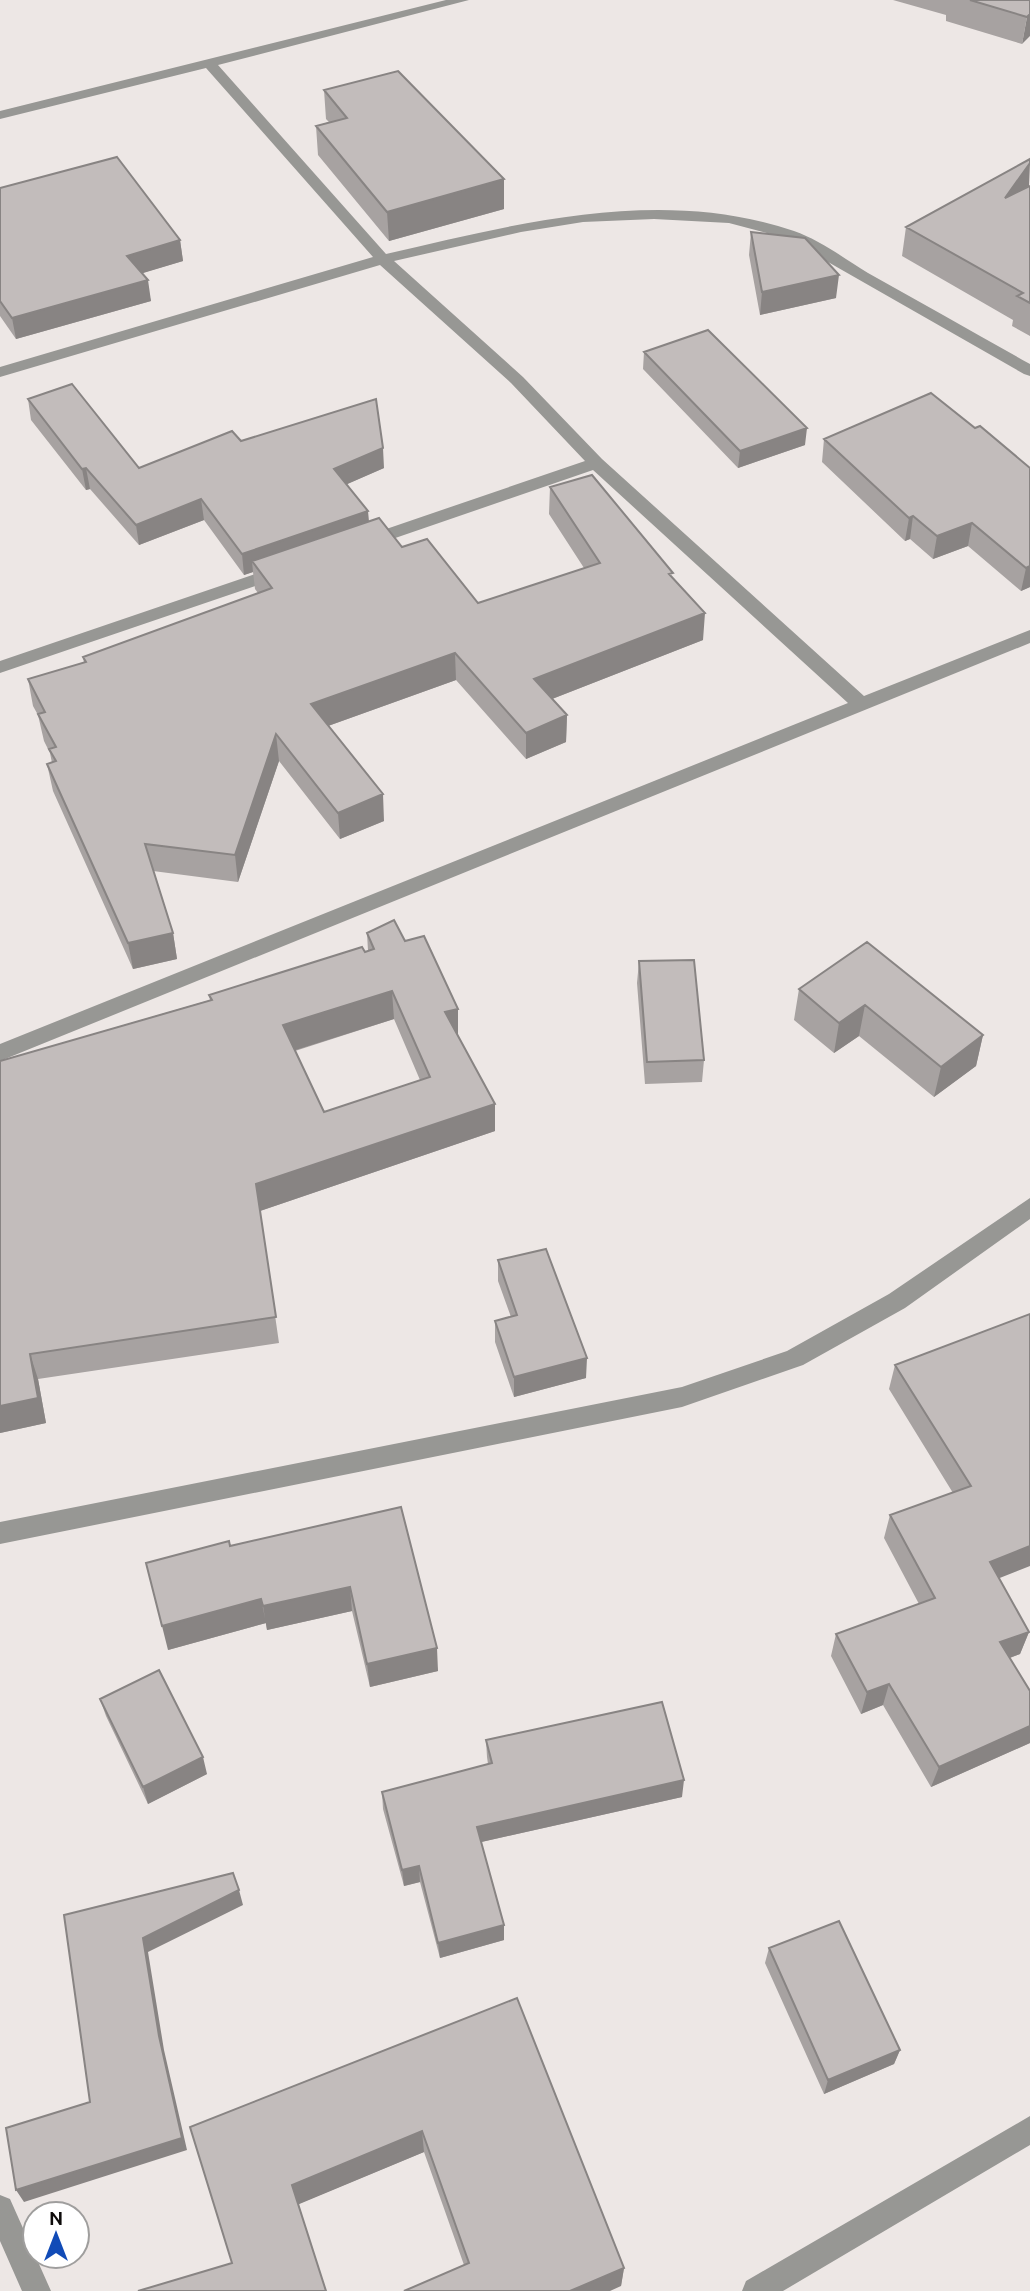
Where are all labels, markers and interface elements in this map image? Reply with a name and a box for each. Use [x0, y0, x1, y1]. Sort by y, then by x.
north arrow [21, 2200, 91, 2270]
text: N [49, 2207, 63, 2229]

